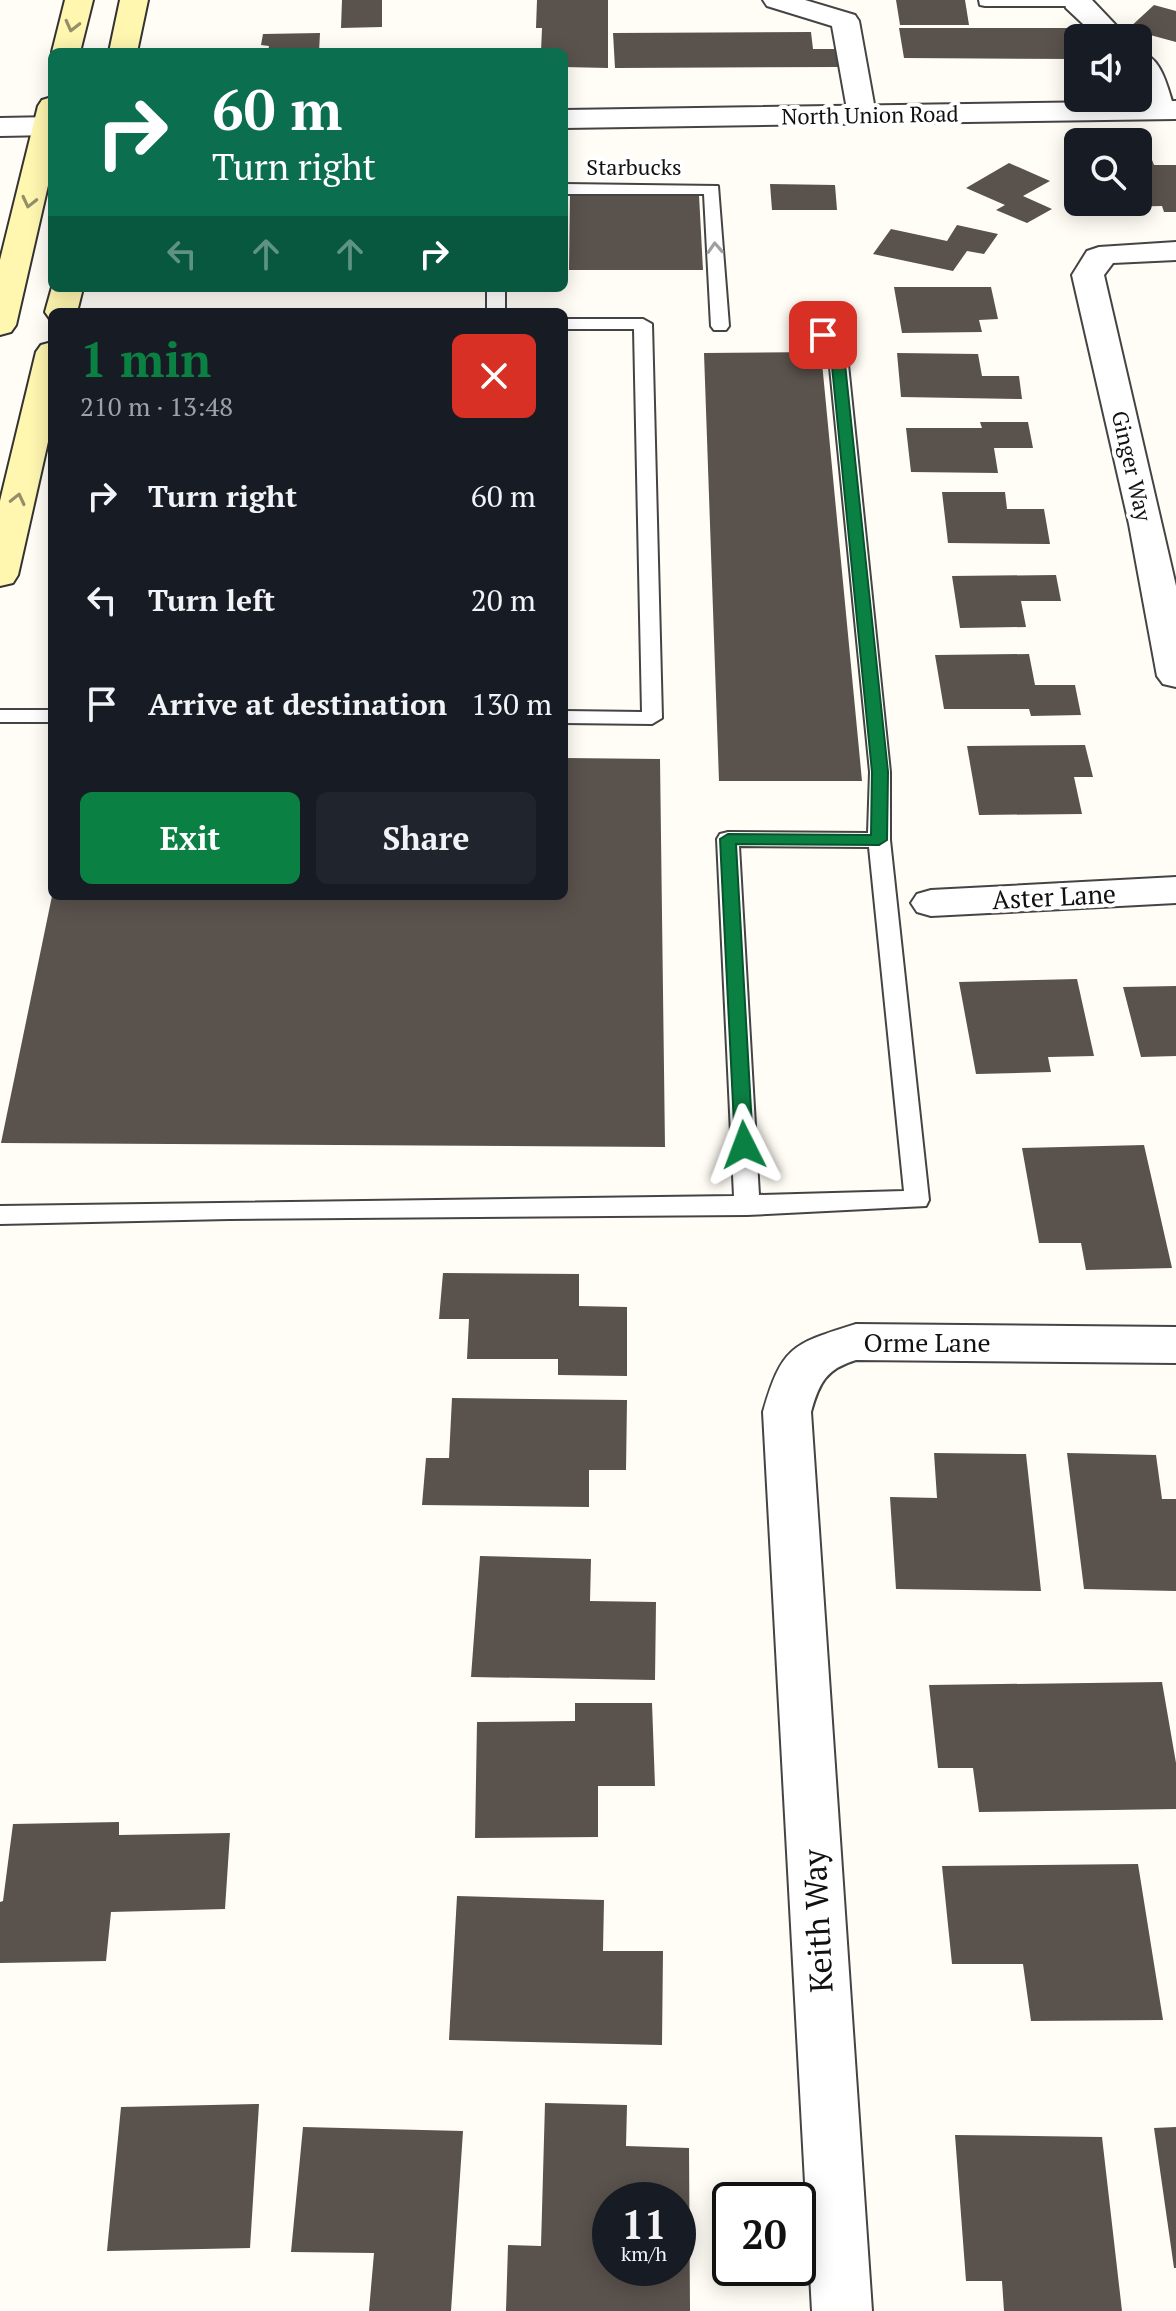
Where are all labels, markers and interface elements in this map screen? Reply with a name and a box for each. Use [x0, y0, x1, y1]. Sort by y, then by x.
one-way arrow [65, 19, 82, 32]
map controls [1064, 24, 1152, 216]
button: sound [1064, 24, 1152, 112]
text: 60 m [212, 72, 342, 146]
icon: right [80, 80, 184, 184]
street label: North Union Road [781, 98, 959, 131]
button: search [1064, 128, 1152, 216]
text: Turn right [212, 143, 376, 190]
street label: Starbucks [586, 152, 682, 181]
one-way arrow [21, 195, 38, 209]
icon: left [160, 232, 204, 276]
icon: ahead [244, 232, 288, 276]
icon: ahead [328, 232, 372, 276]
icon: right [412, 232, 456, 276]
one-way arrow [707, 241, 724, 254]
pin [789, 301, 857, 369]
icon: arrive [801, 313, 845, 357]
text: 1 min [80, 327, 211, 391]
button: close [452, 334, 536, 418]
text: 210 m · 13:48 [80, 389, 233, 423]
street label: Ginger Way [1106, 408, 1159, 525]
icon: right [80, 474, 124, 518]
text: Turn right [148, 476, 297, 516]
text: 60 m [471, 476, 536, 516]
one-way arrow [9, 493, 26, 507]
icon: left [80, 578, 124, 622]
text: Turn left [148, 580, 275, 620]
text: 20 m [471, 580, 536, 620]
icon: arrive [80, 682, 124, 726]
text: Arrive at destination [148, 684, 447, 724]
text: 130 m [471, 684, 552, 724]
button: Exit [80, 792, 300, 884]
button: Share [316, 792, 536, 884]
street label: Aster Lane [991, 876, 1117, 916]
position arrow [702, 1103, 786, 1187]
street label: Orme Lane [864, 1325, 990, 1359]
street label: Keith Way [792, 1848, 842, 1994]
speed limit sign: 20 [712, 2182, 816, 2286]
text: 11 [621, 2197, 667, 2250]
text: km/h [621, 2240, 667, 2267]

